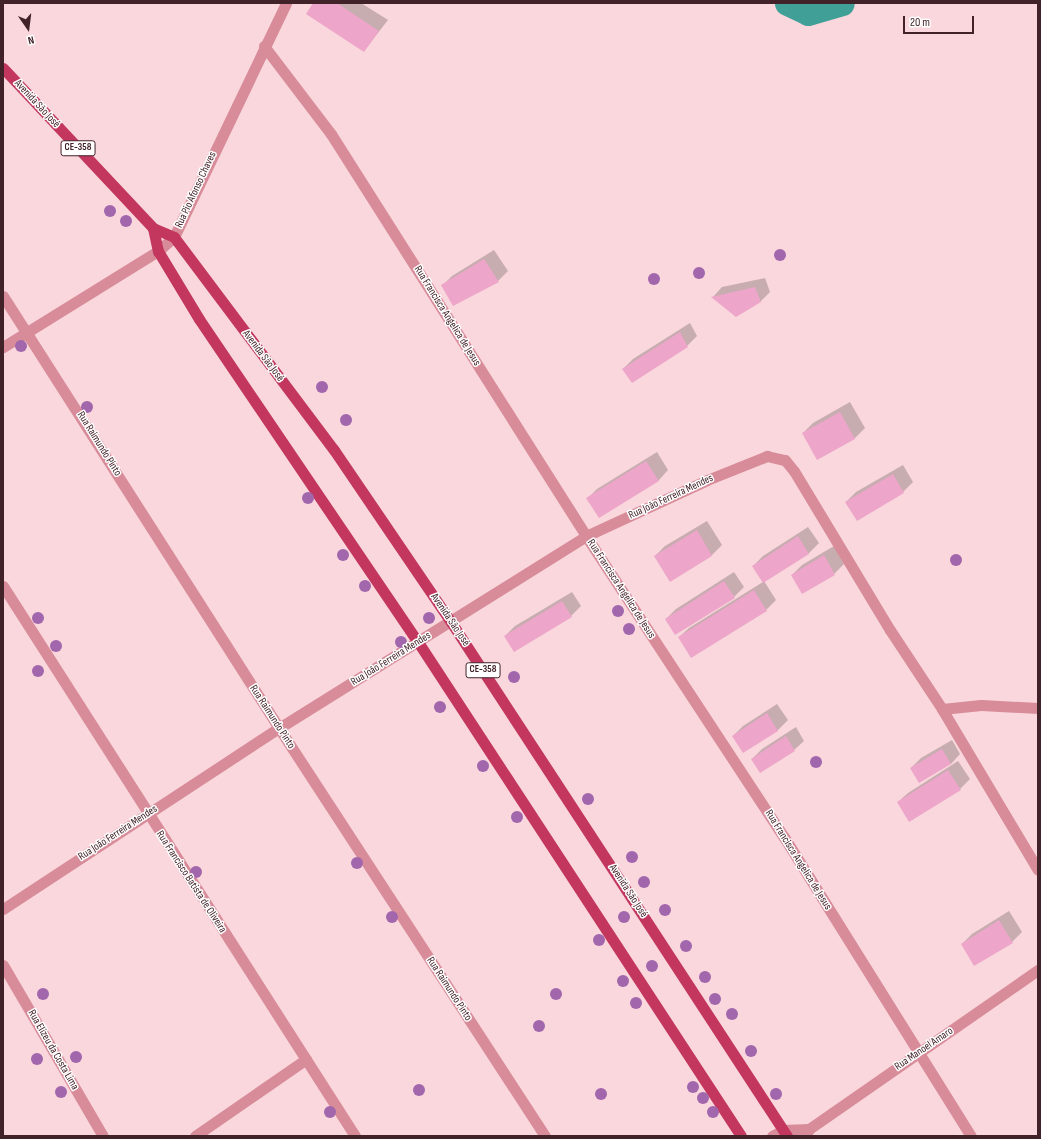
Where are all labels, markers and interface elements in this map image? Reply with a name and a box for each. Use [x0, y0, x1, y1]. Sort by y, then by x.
north arrow [8, 8, 48, 48]
scale bar [905, 8, 976, 34]
text: 20 m [910, 15, 930, 30]
text: N [27, 33, 35, 47]
street label: Avenida São José [11, 77, 63, 131]
road number: CE-358 [60, 140, 96, 156]
street label: Rua Pio Afonso Chaves [173, 150, 219, 230]
street label: Rua Francisca Angelica de Jesus [411, 264, 483, 368]
street label: Avenida São José [239, 328, 287, 384]
street label: Rua Raimundo Pinto [74, 409, 124, 479]
street label: Rua João Ferreira Mendes [627, 472, 715, 522]
street label: Rua Francisca Angelica de Jesus [584, 537, 658, 641]
street label: Avenida São José [427, 591, 473, 649]
street label: Rua João Ferreira Mendes [349, 629, 433, 689]
road number: CE-358 [465, 662, 501, 678]
street label: Rua Raimundo Pinto [246, 683, 298, 751]
street label: Rua João Ferreira Mendes [76, 803, 160, 863]
street label: Rua Francisca Angelica de Jesus [762, 808, 834, 912]
street label: Rua Francisco Batista de Oliveira [153, 829, 229, 935]
street label: Avenida São José [606, 862, 650, 920]
street label: Rua Raimundo Pinto [423, 955, 475, 1023]
street label: Rua Elizeu da Costa Lima [25, 1008, 81, 1092]
street label: Rua Manoel Amaro [892, 1025, 956, 1073]

